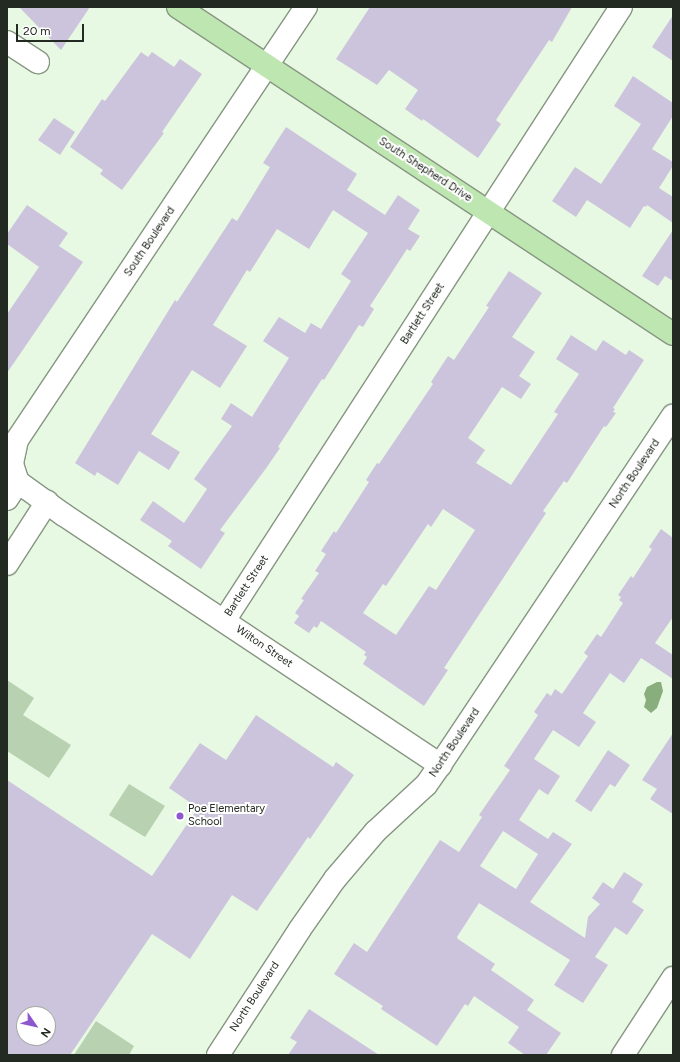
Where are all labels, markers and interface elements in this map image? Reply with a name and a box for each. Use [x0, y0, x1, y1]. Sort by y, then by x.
scale bar [18, 16, 86, 42]
text: 20 m [23, 24, 51, 38]
street label: South Shepherd Drive [376, 135, 474, 205]
street label: South Boulevard [122, 205, 178, 279]
street label: Bartlett Street [398, 281, 448, 347]
street label: North Boulevard [607, 437, 663, 511]
street label: Bartlett Street [222, 553, 272, 619]
street label: Wilton Street [233, 623, 295, 671]
street label: North Boulevard [427, 706, 483, 780]
place label: Poe Elementary School [188, 803, 265, 829]
marker: Poe Elementary School [175, 811, 185, 821]
street label: North Boulevard [228, 960, 282, 1034]
north arrow [16, 1006, 56, 1046]
text: N [38, 1025, 53, 1040]

